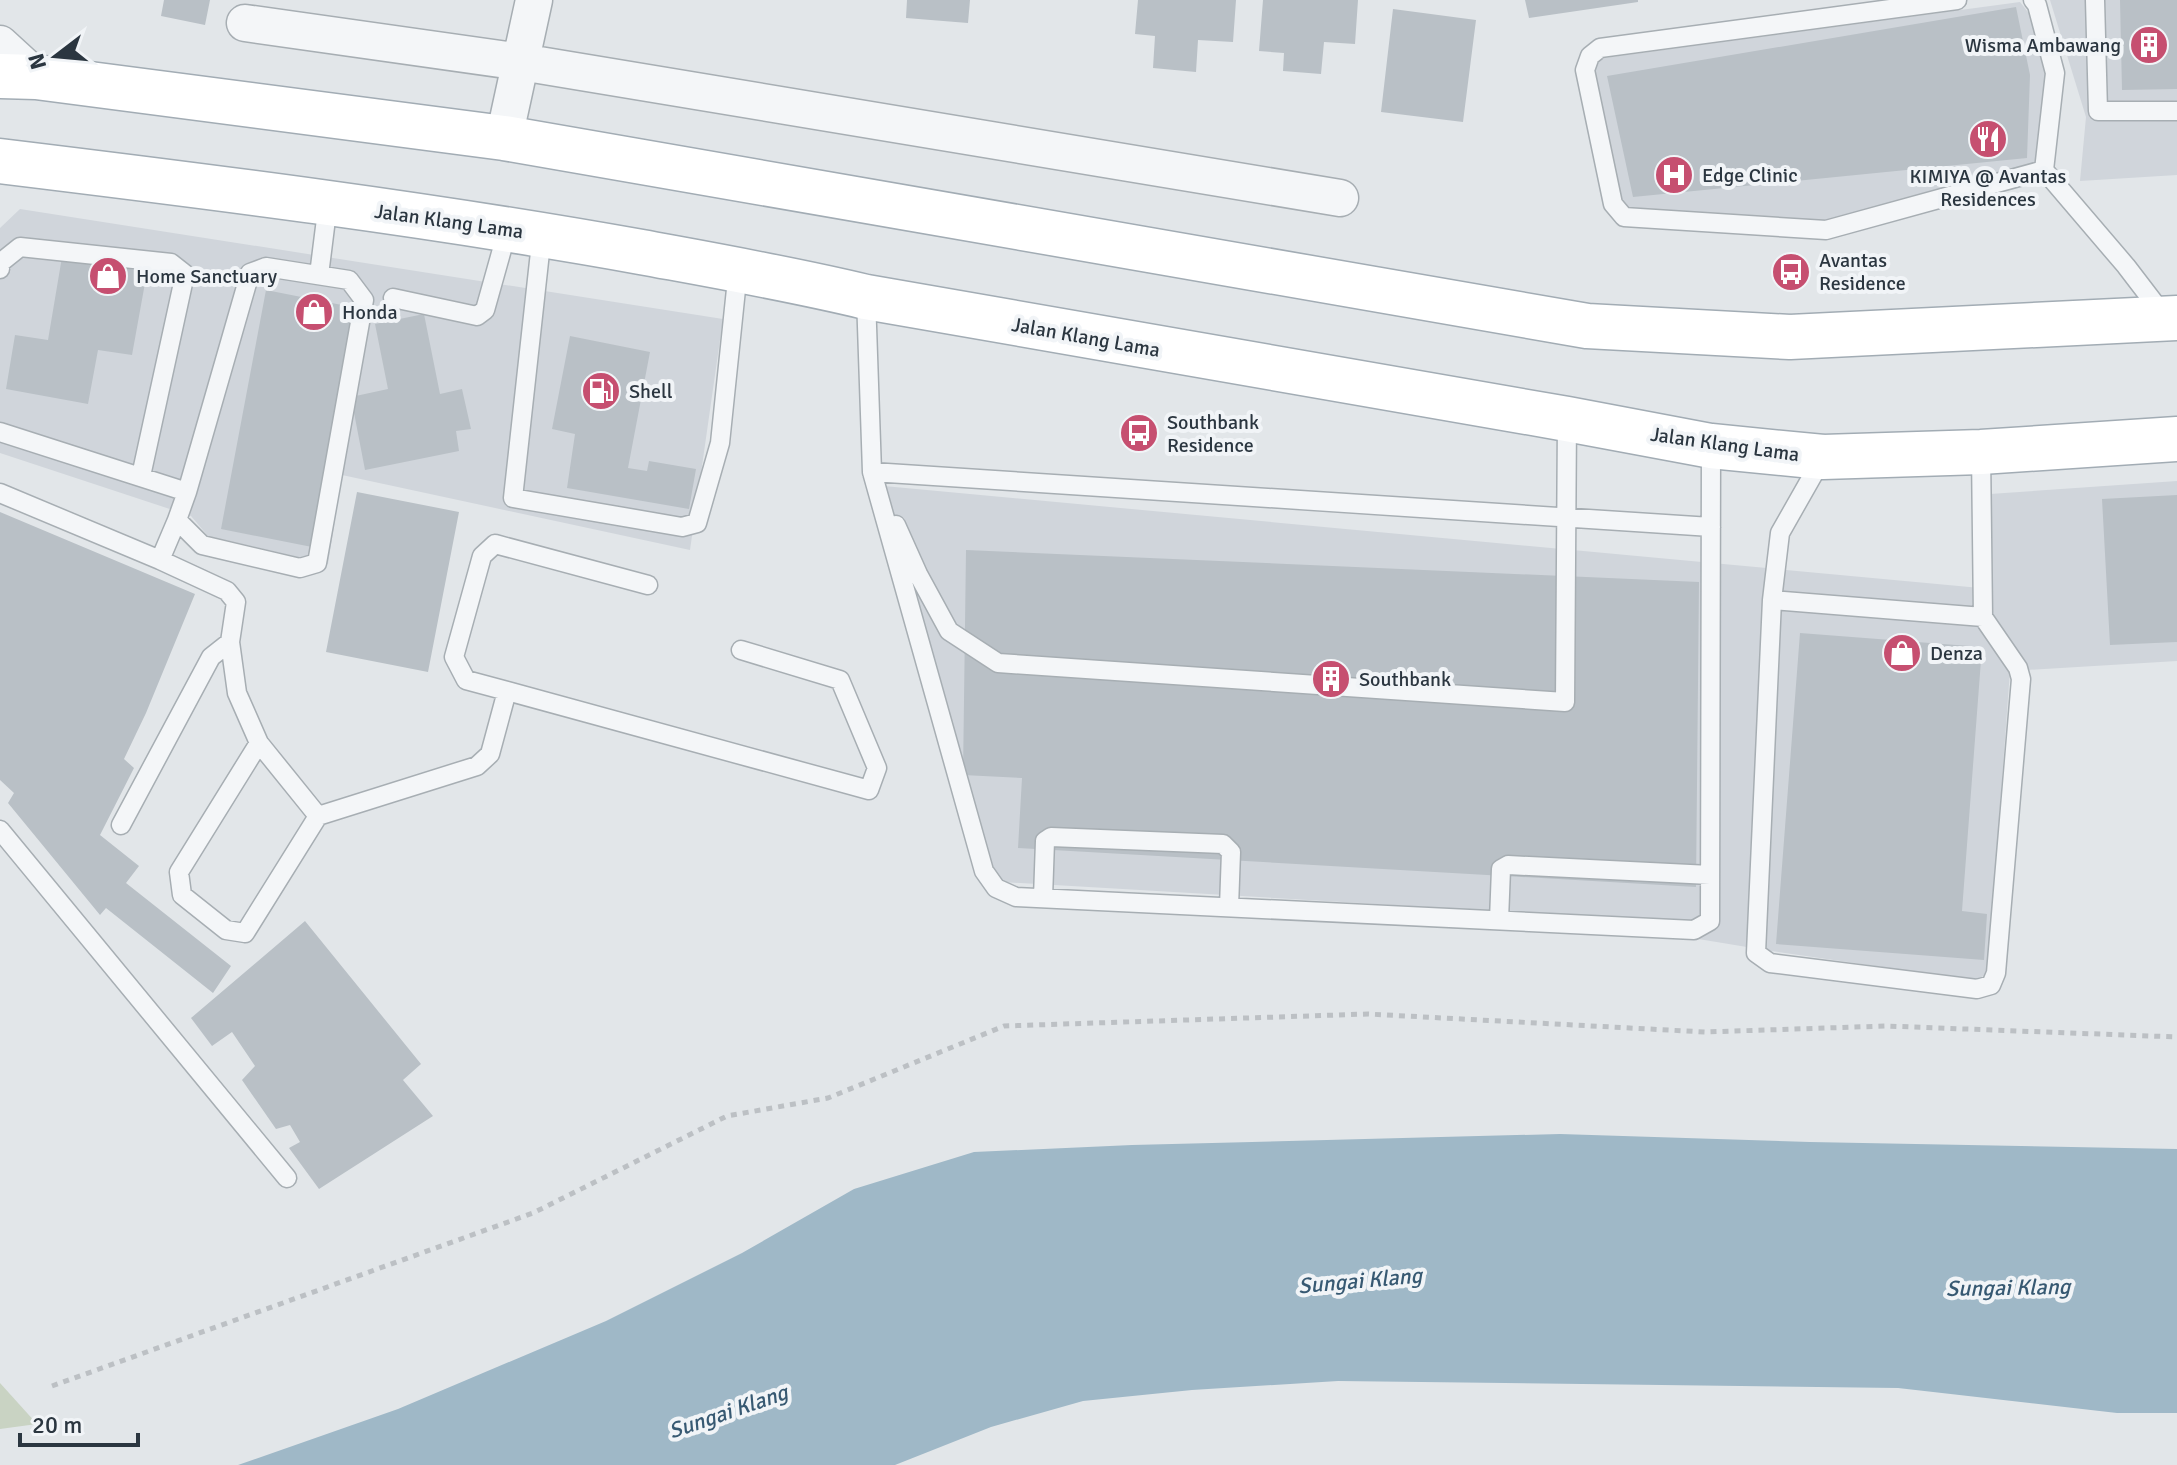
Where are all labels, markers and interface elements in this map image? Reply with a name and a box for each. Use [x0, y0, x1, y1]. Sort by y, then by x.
north arrow [16, 16, 96, 96]
building icon: Wisma Ambawang [2128, 24, 2170, 66]
place label: Wisma Ambawang [1965, 33, 2121, 58]
text: N [22, 50, 52, 72]
restaurant icon: KIMIYA @ Avantas Residences [1967, 118, 2009, 160]
hospital icon: Edge Clinic [1653, 154, 1695, 196]
place label: Edge Clinic [1702, 163, 1798, 188]
place label: KIMIYA @ Avantas Residences [1910, 164, 2067, 212]
street label: Jalan Klang Lama [373, 199, 525, 244]
place label: Avantas Residence [1819, 248, 1906, 296]
bus stop icon: Avantas Residence [1770, 251, 1812, 293]
shop icon: Home Sanctuary [87, 255, 129, 297]
place label: Home Sanctuary [136, 264, 278, 289]
shop icon: Honda [293, 291, 335, 333]
place label: Honda [342, 300, 398, 325]
street label: Jalan Klang Lama [1010, 312, 1162, 363]
fuel station icon: Shell [580, 370, 622, 412]
place label: Shell [629, 379, 673, 404]
place label: Southbank Residence [1167, 410, 1259, 458]
bus stop icon: Southbank Residence [1118, 412, 1160, 454]
street label: Jalan Klang Lama [1649, 422, 1801, 467]
shop icon: Denza [1881, 632, 1923, 674]
place label: Denza [1930, 641, 1983, 666]
building icon: Southbank [1310, 658, 1352, 700]
place label: Southbank [1359, 667, 1451, 692]
water label: Sungai Klang [1297, 1261, 1425, 1299]
water label: Sungai Klang [1946, 1273, 2073, 1302]
water label: Sungai Klang [665, 1378, 794, 1444]
scale bar [20, 1397, 138, 1447]
text: 20 m [32, 1410, 82, 1440]

